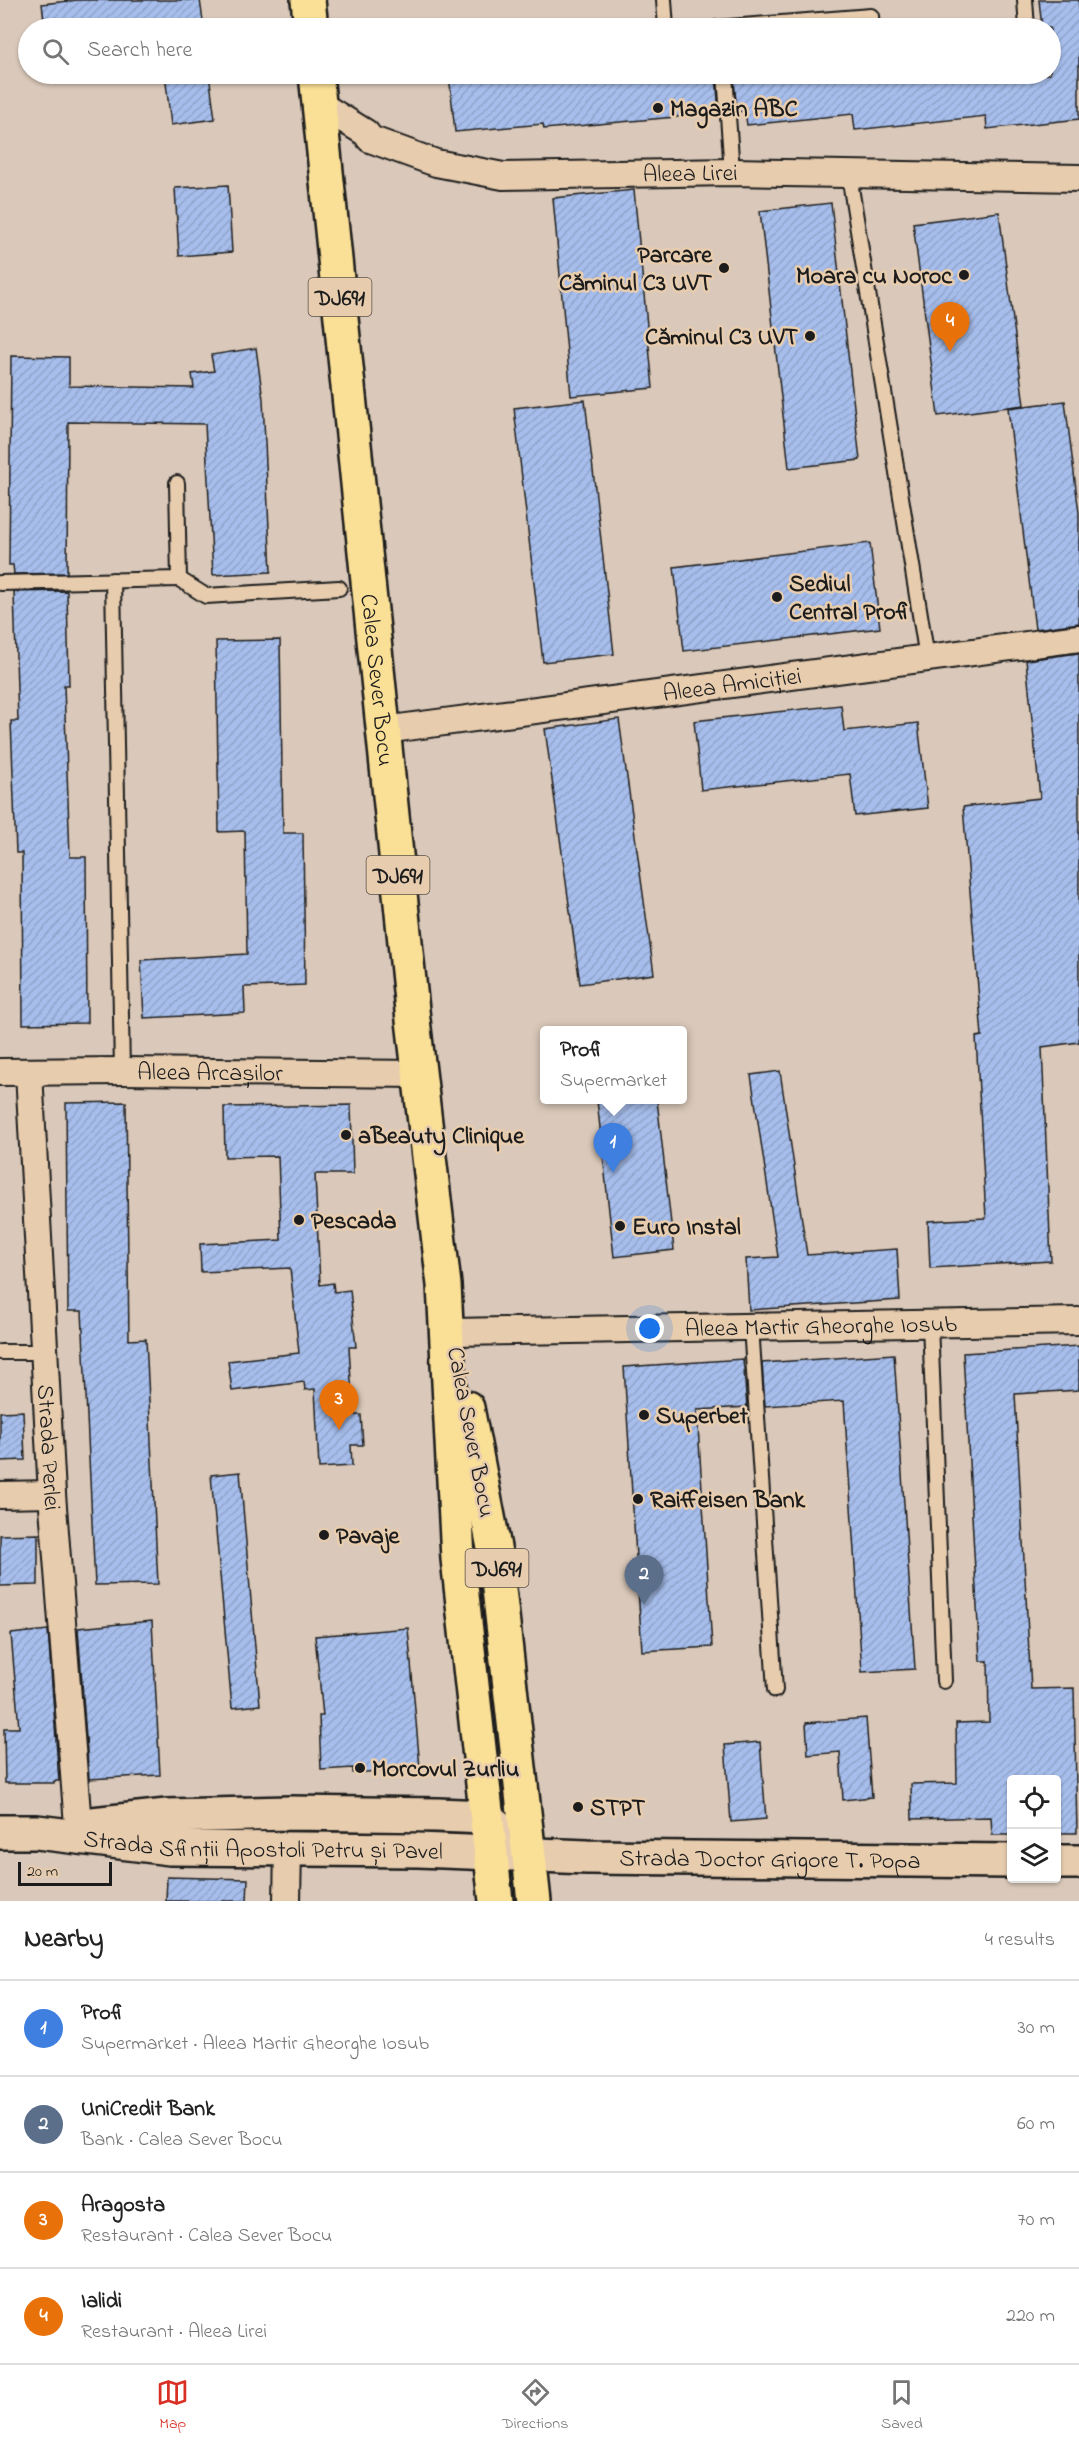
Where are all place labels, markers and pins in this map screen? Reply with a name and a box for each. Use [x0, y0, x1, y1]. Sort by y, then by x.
place label: Magazin ABC [670, 93, 798, 129]
marker: Magazin ABC [651, 101, 665, 115]
place label: Parcare Căminul C3 UVT [559, 239, 713, 302]
place label: Moara cu Noroc [796, 260, 953, 295]
marker: Parcare Căminul C3 UVT [717, 261, 731, 275]
marker: Moara cu Noroc [957, 268, 971, 282]
pin: 4 [930, 302, 970, 352]
place label: Căminul C3 UVT [645, 321, 798, 356]
marker: Căminul C3 UVT [803, 329, 817, 343]
place label: Sediul Central Profi [789, 568, 911, 631]
marker: Sediul Central Profi [770, 590, 784, 604]
place label: aBeauty Clinique [358, 1120, 525, 1156]
pin: 1 [594, 1124, 632, 1173]
marker: aBeauty Clinique [339, 1128, 353, 1142]
place label: Pescada [311, 1205, 397, 1240]
place label: Euro Instal [632, 1211, 741, 1246]
marker: Pescada [292, 1213, 306, 1227]
marker: Euro Instal [613, 1219, 627, 1233]
pin: 3 [320, 1380, 358, 1430]
place label: Superbet [656, 1400, 749, 1435]
marker: Superbet [637, 1408, 651, 1422]
place label: Raiffeisen Bank [650, 1484, 806, 1519]
marker: Raiffeisen Bank [631, 1492, 645, 1506]
place label: Pavaje [336, 1520, 400, 1555]
marker: Pavaje [317, 1528, 331, 1542]
pin: 2 [624, 1556, 664, 1605]
place label: Morcovul Zurliu [372, 1753, 520, 1788]
marker: Morcovul Zurliu [353, 1761, 367, 1775]
place label: STPT [590, 1792, 646, 1827]
marker: STPT [571, 1800, 585, 1814]

